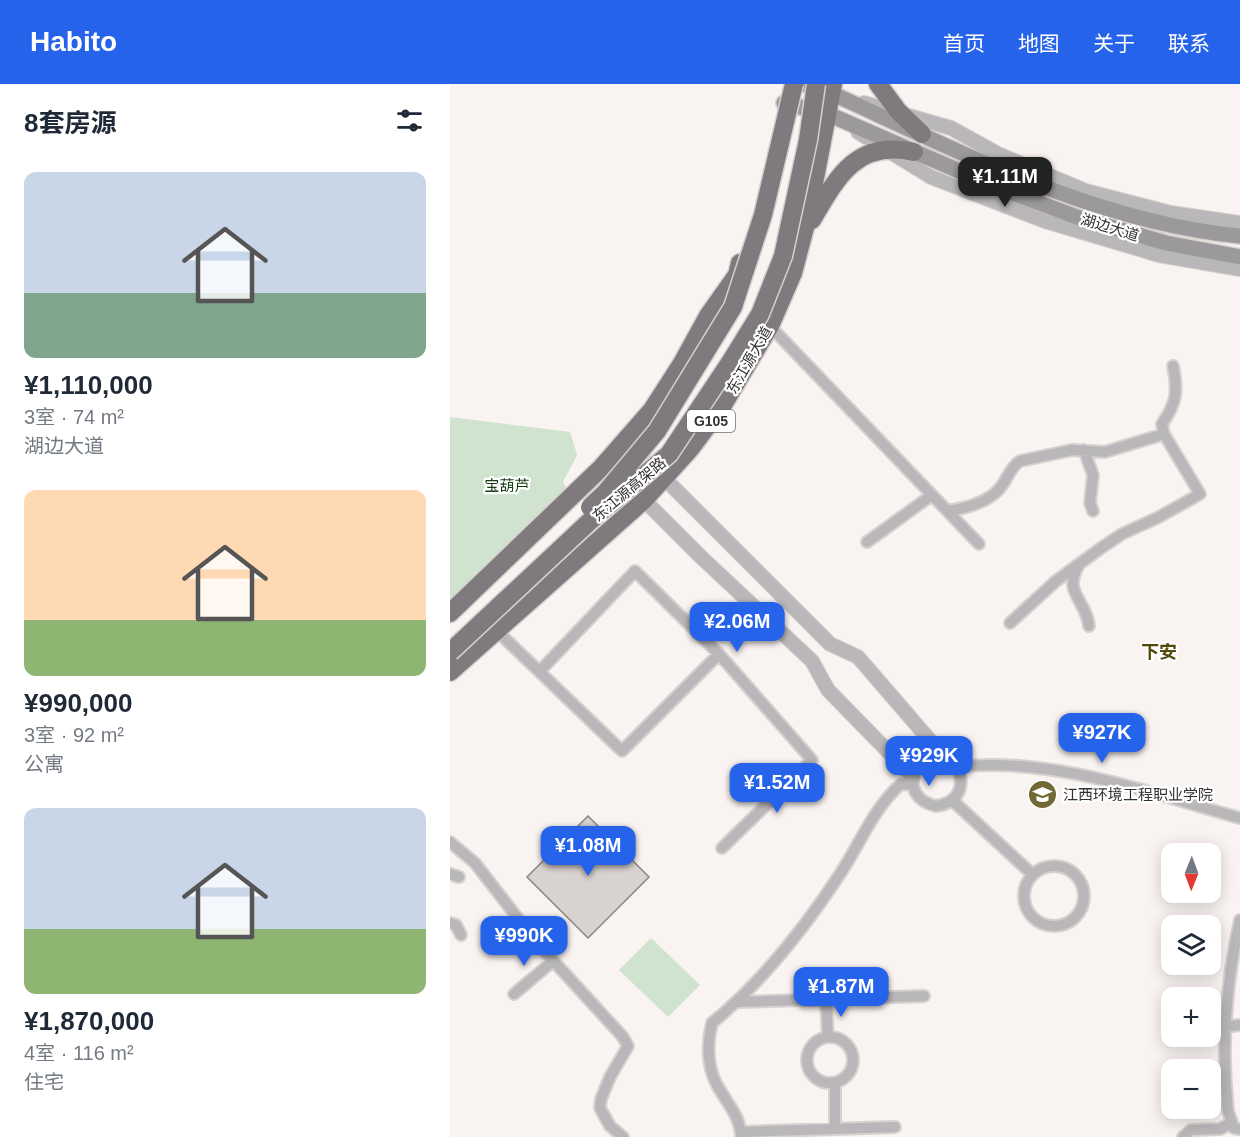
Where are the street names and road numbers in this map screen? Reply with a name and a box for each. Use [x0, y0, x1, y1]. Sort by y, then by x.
street label: 湖边大道 [1079, 210, 1141, 244]
street label: 东江源大道 [723, 323, 775, 397]
road number: G105 [687, 410, 735, 432]
street label: 东江源高架路 [589, 454, 669, 524]

